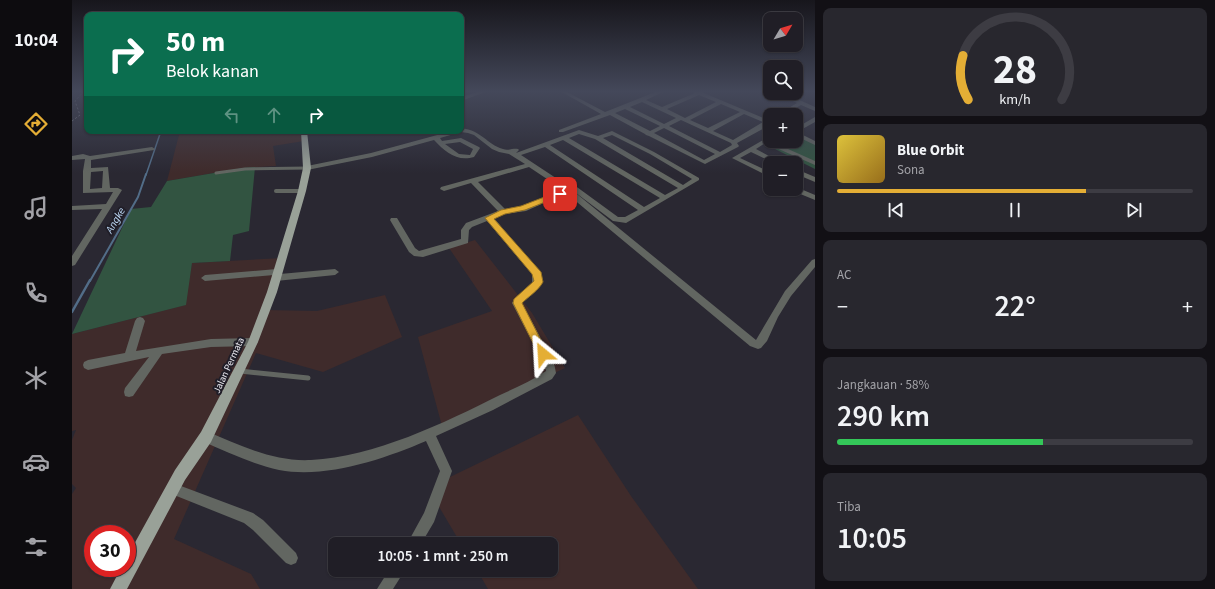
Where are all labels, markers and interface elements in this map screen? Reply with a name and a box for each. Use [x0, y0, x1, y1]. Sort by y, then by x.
north arrow [763, 12, 803, 52]
map controls [763, 12, 803, 196]
text: 50 m [166, 22, 225, 62]
text: 10:04 [14, 28, 58, 53]
icon: right [100, 28, 152, 80]
text: 28 [993, 40, 1037, 100]
text: Belok kanan [166, 59, 259, 84]
button: search [763, 60, 803, 100]
text: km/h [999, 89, 1031, 110]
icon: left [221, 104, 243, 126]
icon: ahead [263, 104, 285, 126]
icon: right [305, 104, 327, 126]
button: + [763, 108, 803, 148]
icon: directions [22, 110, 50, 138]
text: Blue Orbit [897, 140, 964, 161]
button: − [763, 156, 803, 196]
text: Sona [897, 161, 925, 179]
pin [543, 177, 577, 211]
icon: arrive [549, 183, 571, 205]
icon: music [22, 194, 50, 222]
icon: previous [885, 199, 907, 221]
icon: pause [1004, 199, 1026, 221]
icon: next [1123, 199, 1145, 221]
water label: Angke [102, 205, 129, 237]
text: AC [837, 266, 851, 284]
icon: phone [22, 279, 50, 307]
text: 22° [994, 285, 1036, 328]
text: − [837, 291, 848, 323]
text: + [1182, 291, 1193, 323]
position arrow [522, 333, 564, 375]
street label: Jalan Permata [210, 335, 248, 396]
icon: climate [22, 364, 50, 392]
text: Jangkauan · 58% [837, 376, 929, 394]
text: 290 km [837, 395, 930, 438]
icon: car [22, 448, 50, 476]
text: Tiba [837, 498, 861, 516]
text: 10:05 [837, 517, 907, 560]
speed limit sign: 30 [84, 525, 136, 577]
icon: filters [22, 533, 50, 561]
text: 10:05 · 1 mnt · 250 m [377, 546, 509, 567]

